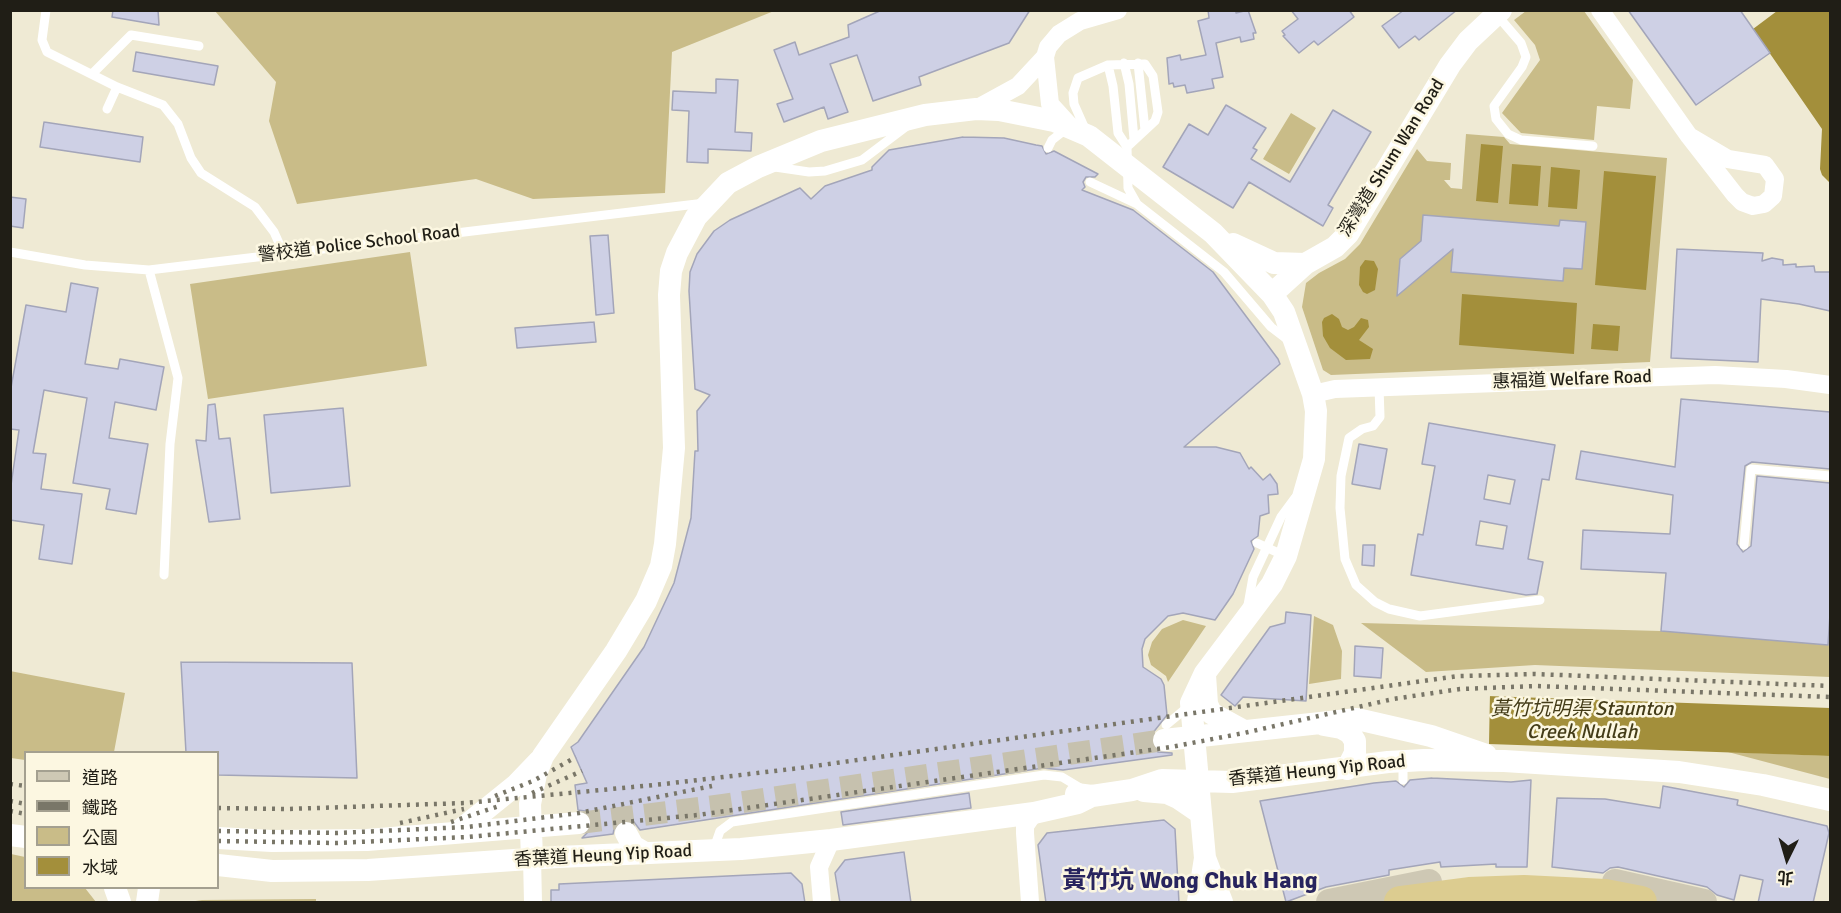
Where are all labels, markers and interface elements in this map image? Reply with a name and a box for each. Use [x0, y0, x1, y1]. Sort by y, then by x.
street label: 深灣道 Shum Wan Road [1335, 75, 1449, 241]
street label: 警校道 Police School Road [257, 221, 461, 267]
street label: 惠福道 Welfare Road [1492, 366, 1652, 394]
water label: 黃竹坑明渠 Staunton Creek Nullah [1491, 698, 1673, 745]
legend [24, 751, 219, 889]
street label: 香葉道 Heung Yip Road [1227, 751, 1407, 791]
text: 道路 [82, 767, 118, 789]
text: 鐵路 [82, 797, 118, 819]
text: 公園 [82, 827, 118, 849]
north arrow [1757, 829, 1817, 889]
street label: 香葉道 Heung Yip Road [513, 841, 693, 871]
text: 水域 [82, 857, 118, 879]
text: 北 [1777, 866, 1794, 888]
district label: 黃竹坑 Wong Chuk Hang [1062, 868, 1318, 896]

